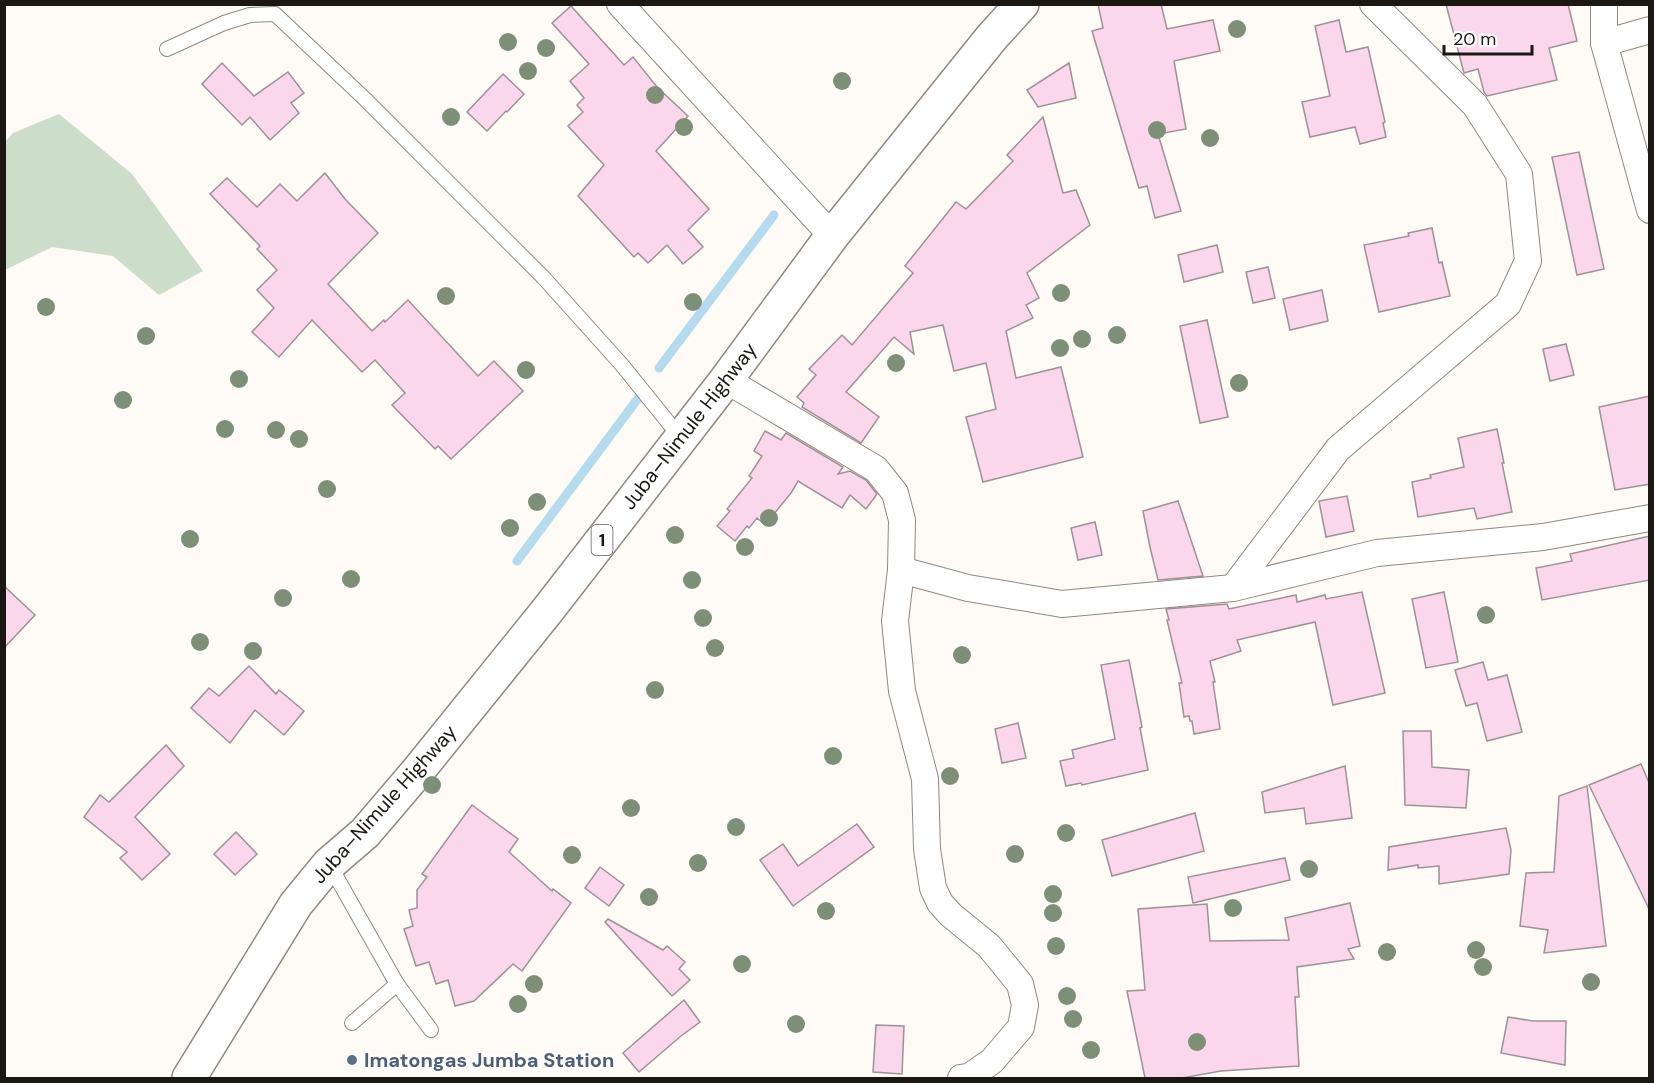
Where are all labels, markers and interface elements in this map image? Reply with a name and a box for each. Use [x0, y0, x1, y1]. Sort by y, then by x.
scale bar [1444, 18, 1532, 56]
text: 20 m [1453, 27, 1496, 51]
street label: Juba–Nimule Highway [616, 337, 762, 515]
road number: 1 [592, 525, 612, 555]
street label: Juba–Nimule Highway [306, 719, 462, 889]
place label: Imatongas Jumba Station [364, 1047, 614, 1073]
marker: Imatongas Jumba Station [345, 1053, 359, 1067]

